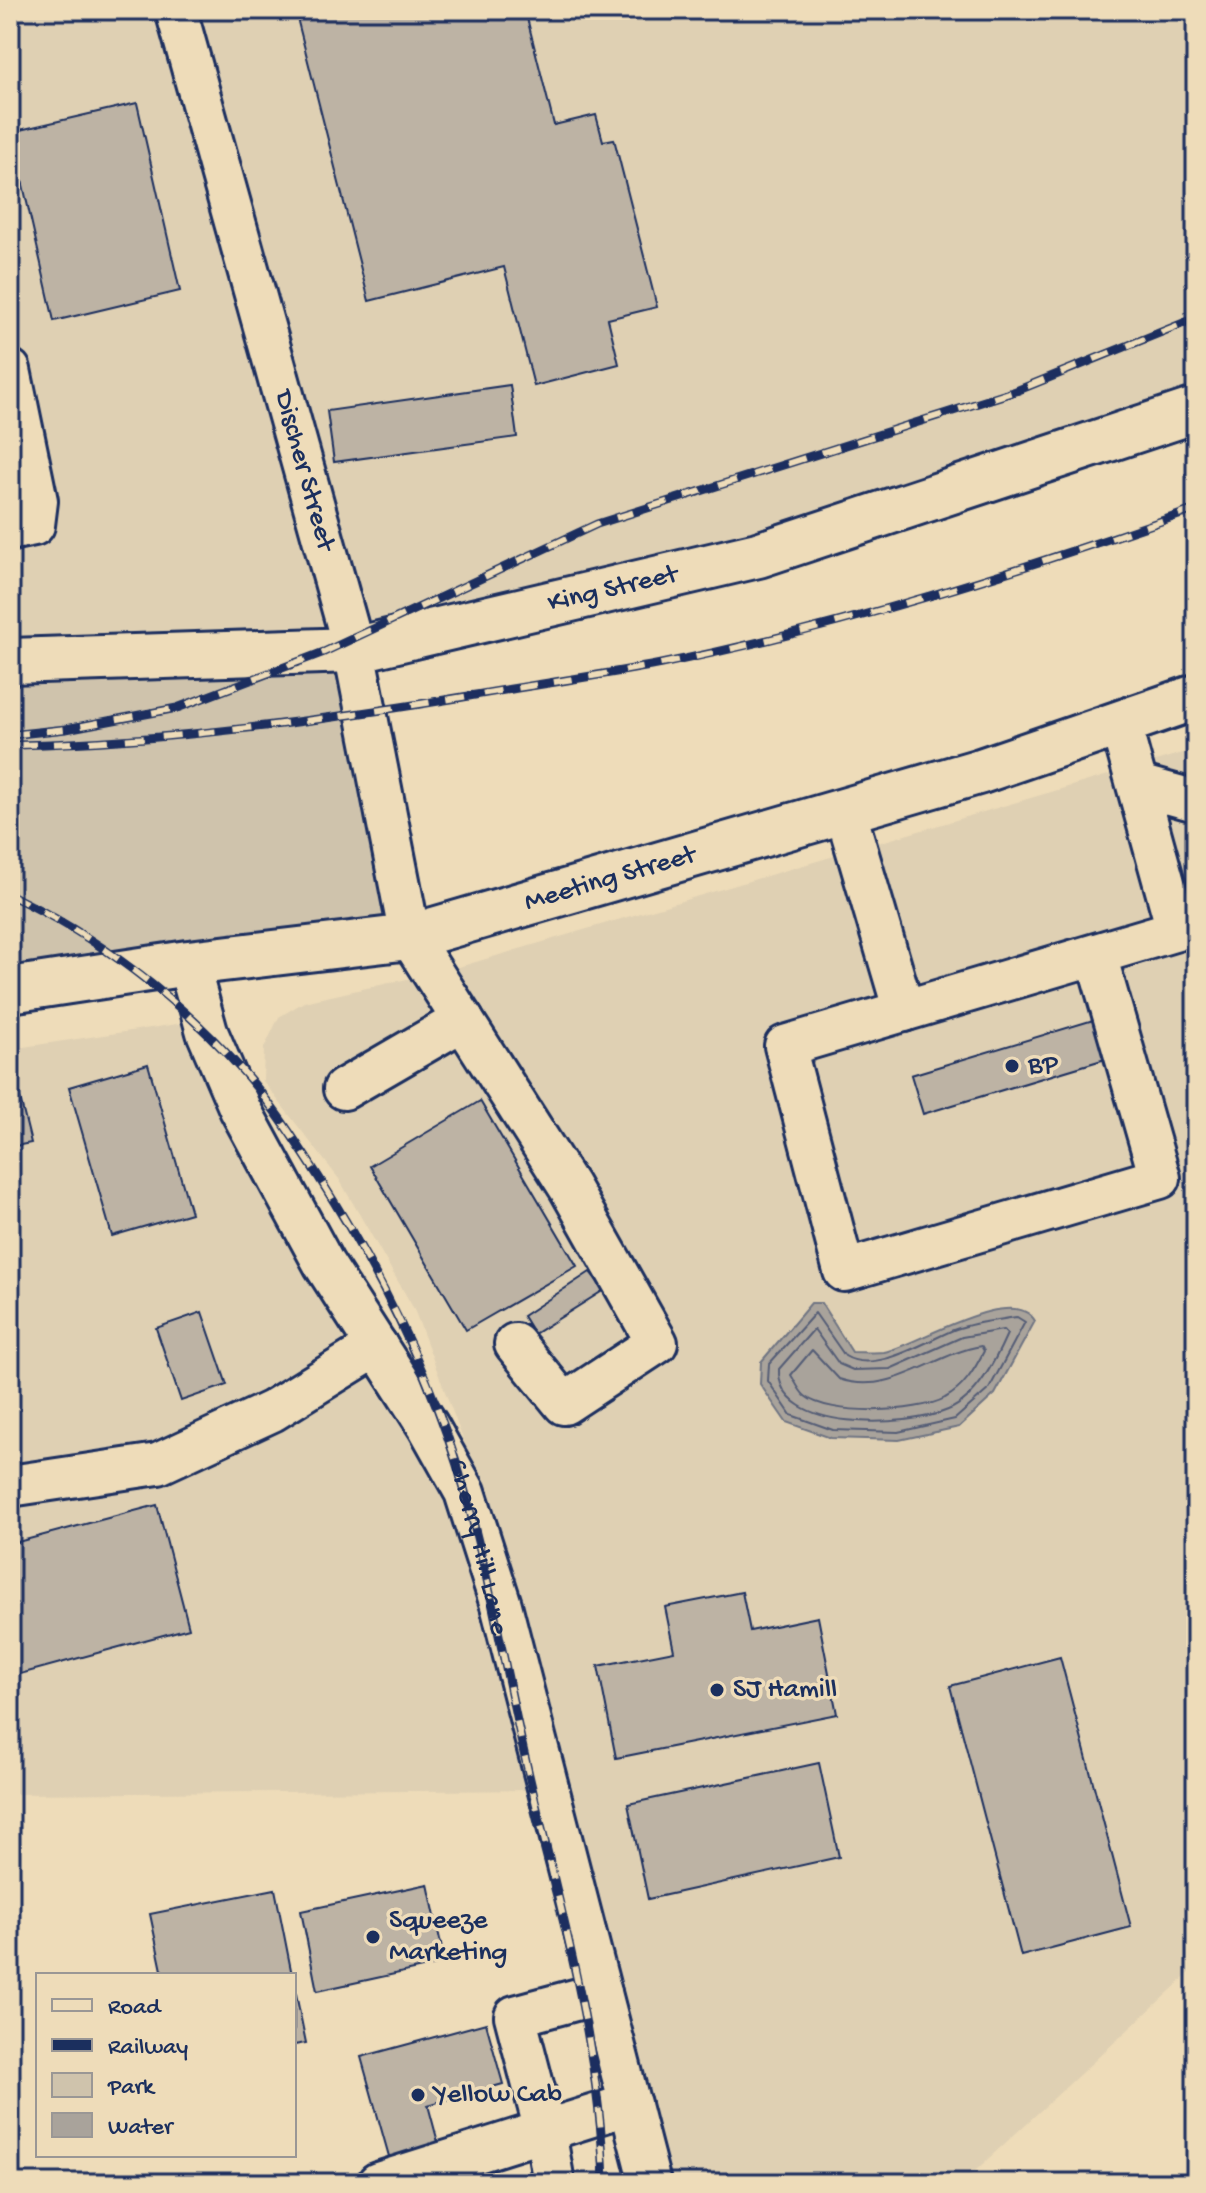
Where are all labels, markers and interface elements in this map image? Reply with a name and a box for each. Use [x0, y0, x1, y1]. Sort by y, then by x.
street label: Discher Street [266, 385, 343, 557]
street label: King Street [545, 557, 683, 620]
street label: Meeting Street [521, 838, 702, 919]
place label: BP [1027, 1050, 1058, 1083]
marker: BP [1003, 1057, 1021, 1075]
street label: Cherry Hill Lane [440, 1456, 515, 1639]
place label: SJ Hamill [733, 1674, 837, 1707]
marker: SJ Hamill [708, 1681, 726, 1699]
place label: Squeeze Marketing [389, 1905, 508, 1970]
marker: Squeeze Marketing [364, 1928, 382, 1946]
legend [36, 1973, 296, 2157]
text: Road [108, 1994, 162, 2023]
text: Railway [108, 2034, 188, 2063]
text: Park [107, 2074, 156, 2103]
place label: Yellow Cab [431, 2079, 562, 2112]
marker: Yellow Cab [409, 2086, 427, 2104]
text: Water [108, 2114, 175, 2143]

